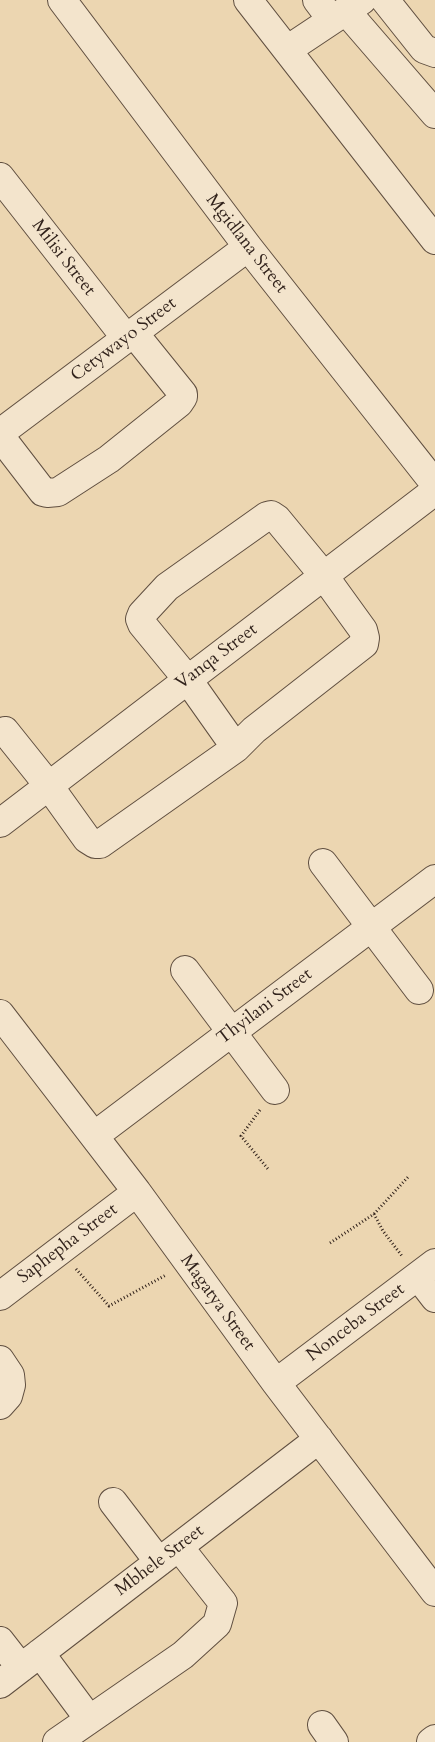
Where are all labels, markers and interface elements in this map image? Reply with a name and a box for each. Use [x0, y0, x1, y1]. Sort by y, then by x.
street label: Mgidlana Street [200, 190, 292, 298]
street label: Milisi Street [27, 216, 99, 300]
street label: Cetywayo Street [67, 293, 181, 387]
street label: Vanqa Street [172, 619, 262, 695]
street label: Thyilani Street [213, 964, 317, 1050]
street label: Saphepha Street [14, 1199, 122, 1289]
street label: Magatya Street [175, 1251, 259, 1355]
street label: Nonceba Street [303, 1279, 409, 1367]
street label: Mbhele Street [111, 1521, 209, 1601]

